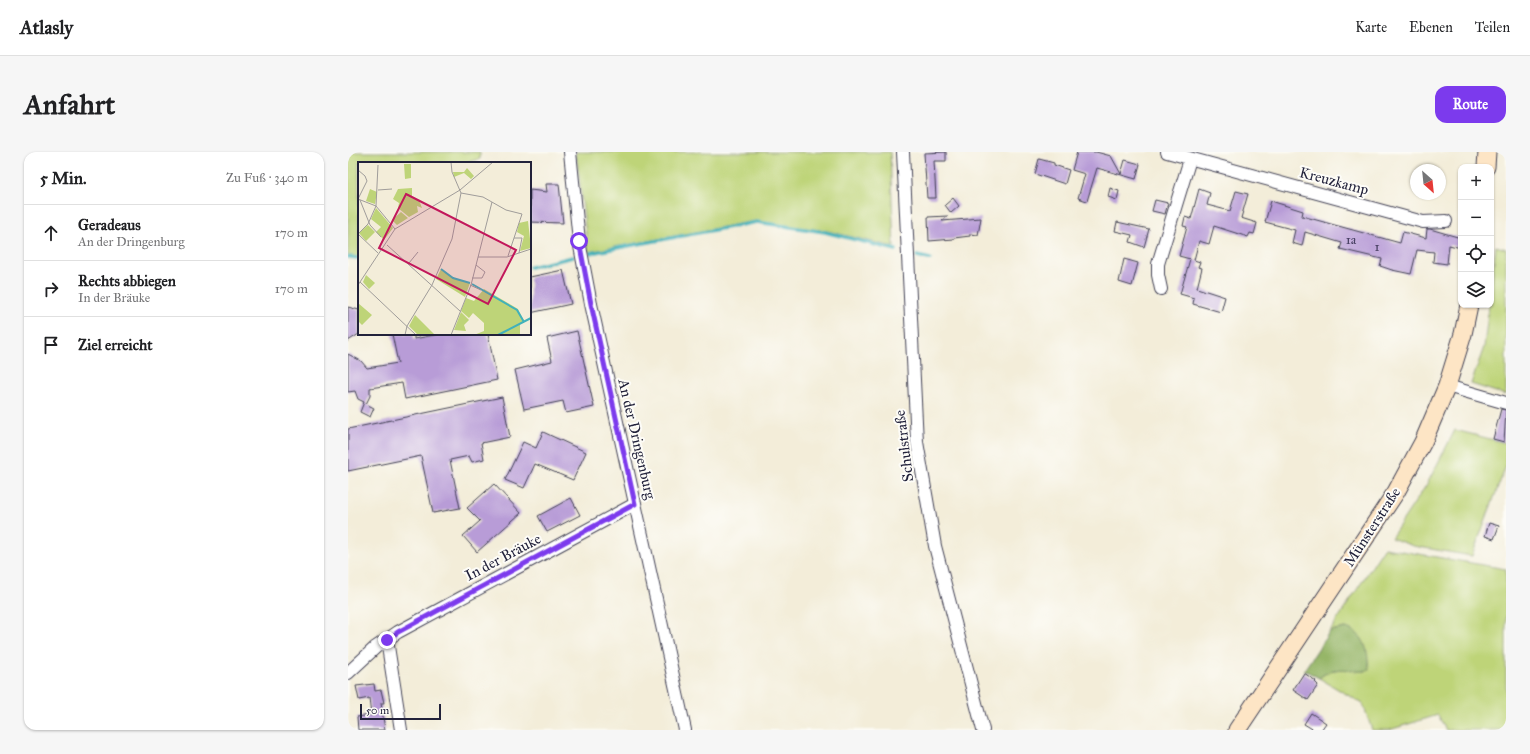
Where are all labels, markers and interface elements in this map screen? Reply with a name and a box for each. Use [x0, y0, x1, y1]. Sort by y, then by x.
text: Atlasly [20, 16, 73, 39]
text: Karte [1355, 19, 1387, 36]
text: Ebenen [1409, 19, 1453, 36]
text: Teilen [1475, 19, 1510, 36]
button: Route [1435, 86, 1506, 123]
text: Anfahrt [24, 87, 115, 122]
inset map [358, 162, 531, 335]
street label: Kreuzkamp [1297, 163, 1371, 199]
north arrow [1410, 164, 1446, 200]
map controls [1458, 164, 1494, 308]
button: + [1458, 164, 1494, 200]
text: 5 Min. [40, 168, 87, 189]
text: Zu Fuß · 340 m [226, 170, 308, 186]
button: − [1458, 200, 1494, 236]
text: Geradeaus [78, 216, 141, 234]
icon: ahead [40, 222, 62, 244]
text: 170 m [275, 225, 308, 241]
route start [570, 232, 588, 250]
house number: 1a [1346, 232, 1357, 248]
text: An der Dringenburg [78, 234, 185, 250]
button: locate [1458, 236, 1494, 272]
house number: 1 [1374, 239, 1380, 255]
text: Rechts abbiegen [78, 272, 176, 290]
button: layers [1458, 272, 1494, 308]
icon: right [40, 278, 62, 300]
text: 170 m [275, 281, 308, 297]
text: In der Bräuke [78, 290, 150, 306]
icon: arrive [40, 334, 62, 356]
text: Ziel erreicht [78, 336, 153, 354]
street label: An der Dringenburg [614, 376, 660, 502]
street label: Schulstraße [891, 409, 917, 483]
street label: Münsterstraße [1340, 484, 1404, 570]
street label: In der Bräuke [462, 529, 544, 585]
route end [378, 631, 396, 649]
scale bar [360, 702, 441, 721]
text: 50 m [366, 704, 389, 717]

